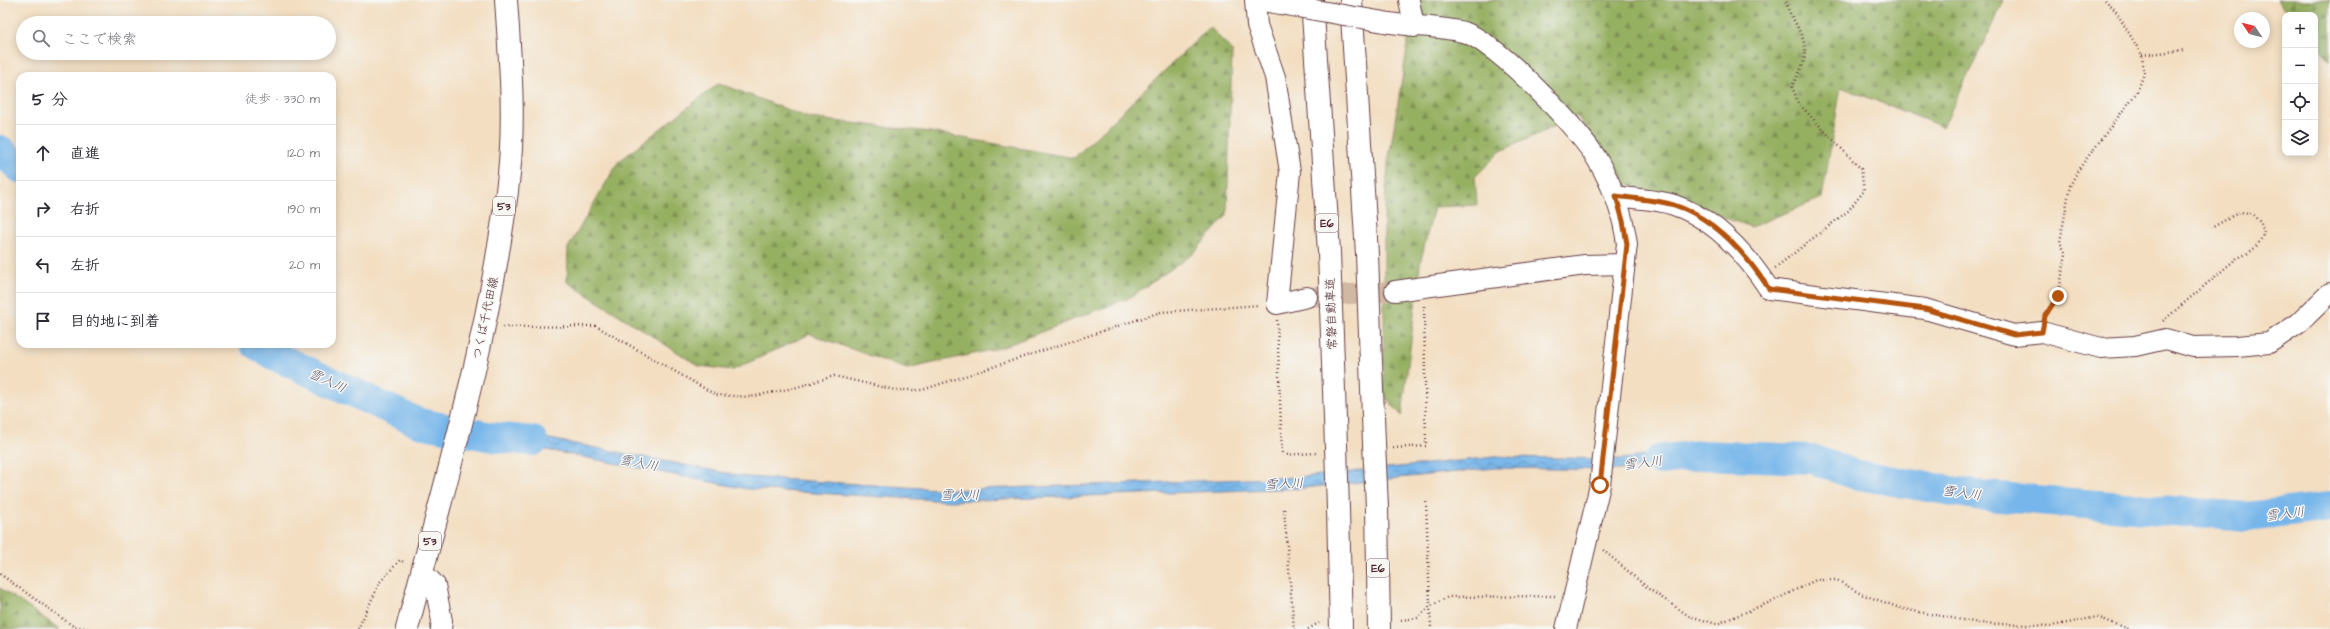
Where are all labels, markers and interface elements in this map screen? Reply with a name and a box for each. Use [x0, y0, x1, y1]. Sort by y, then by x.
north arrow [2234, 12, 2270, 48]
map controls [2282, 12, 2318, 156]
button: + [2282, 12, 2318, 48]
search box [16, 16, 336, 60]
icon: search [30, 27, 52, 49]
text: ここで検索 [62, 29, 137, 50]
button: − [2282, 48, 2318, 84]
button: locate [2282, 84, 2318, 120]
text: 5 分 [32, 88, 68, 112]
text: 徒歩 · 330 m [245, 90, 320, 108]
button: layers [2282, 120, 2318, 156]
icon: ahead [32, 142, 54, 164]
text: 直進 [70, 143, 100, 164]
text: 120 m [287, 144, 320, 162]
road number: 53 [493, 197, 515, 215]
icon: right [32, 198, 54, 220]
text: 右折 [70, 199, 100, 220]
text: 190 m [287, 200, 320, 218]
road number: E6 [1316, 214, 1338, 232]
icon: left [32, 254, 54, 276]
text: 左折 [70, 255, 100, 276]
text: 20 m [289, 256, 320, 274]
street label: つくば千代田線 [468, 275, 503, 361]
street label: 常磐自動車道 [1322, 278, 1341, 350]
route end [2049, 287, 2067, 305]
icon: arrive [32, 310, 54, 332]
text: 目的地に到着 [70, 311, 160, 332]
water label: 雪入川 [306, 365, 349, 397]
water label: 雪入川 [618, 450, 660, 476]
water label: 雪入川 [1623, 452, 1664, 474]
water label: 雪入川 [1264, 474, 1304, 494]
route start [1591, 476, 1609, 494]
water label: 雪入川 [1941, 481, 1982, 505]
water label: 雪入川 [940, 486, 980, 504]
water label: 雪入川 [2265, 503, 2306, 525]
road number: 53 [419, 532, 441, 550]
road number: E6 [1367, 559, 1389, 577]

